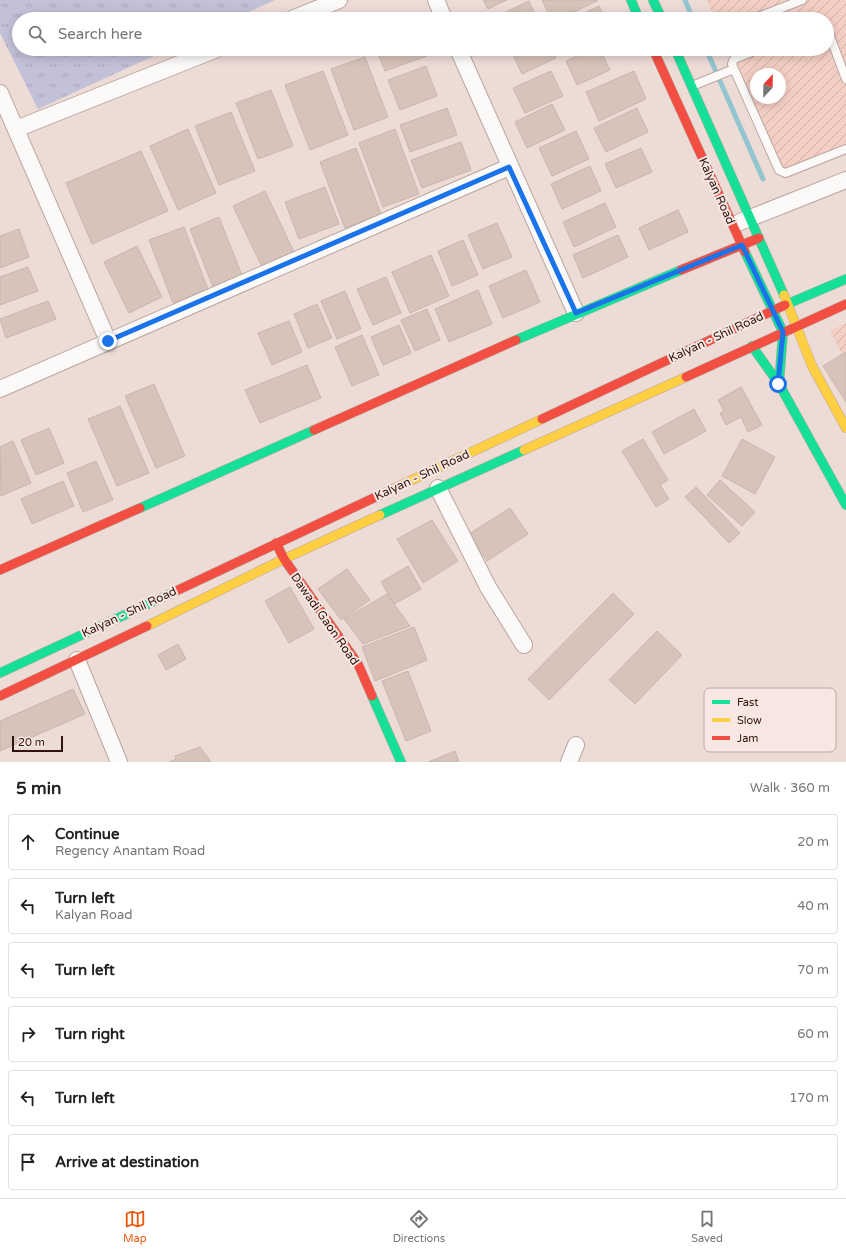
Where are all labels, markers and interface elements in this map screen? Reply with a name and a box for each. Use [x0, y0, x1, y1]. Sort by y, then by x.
search box [12, 12, 834, 56]
icon: search [26, 23, 48, 45]
text: Search here [58, 25, 142, 43]
north arrow [750, 68, 786, 104]
street label: Kalyan Road [696, 156, 738, 226]
street label: Kalyan - Shil Road [666, 309, 766, 365]
route end [99, 332, 117, 350]
route start [769, 375, 787, 393]
street label: Kalyan - Shil Road [372, 447, 472, 503]
street label: Dawadi Gaon Road [288, 570, 362, 668]
street label: Kalyan - Shil Road [79, 584, 179, 640]
legend [704, 688, 836, 752]
text: Fast [737, 696, 758, 709]
text: Slow [737, 714, 762, 727]
text: Jam [737, 732, 758, 745]
scale bar [12, 734, 63, 753]
text: 20 m [18, 736, 45, 749]
text: 5 min [16, 778, 61, 799]
text: Walk · 360 m [750, 780, 830, 796]
text: Continue [55, 825, 119, 843]
icon: ahead [17, 831, 39, 853]
text: 20 m [797, 834, 829, 850]
text: Regency Anantam Road [55, 843, 205, 859]
text: Turn left [55, 889, 115, 907]
icon: left [17, 895, 39, 917]
text: 40 m [797, 898, 829, 914]
text: Kalyan Road [55, 907, 132, 923]
icon: left [17, 959, 39, 981]
text: Turn left [55, 961, 115, 979]
text: 70 m [797, 962, 829, 978]
icon: right [17, 1023, 39, 1045]
text: Turn right [55, 1025, 125, 1043]
text: 60 m [797, 1026, 829, 1042]
icon: left [17, 1087, 39, 1109]
text: Turn left [55, 1089, 115, 1107]
text: 170 m [789, 1090, 829, 1106]
icon: arrive [17, 1151, 39, 1173]
text: Arrive at destination [55, 1153, 199, 1171]
tab: Map [123, 1208, 147, 1245]
tab: Directions [393, 1208, 445, 1245]
tab: Saved [691, 1208, 723, 1245]

